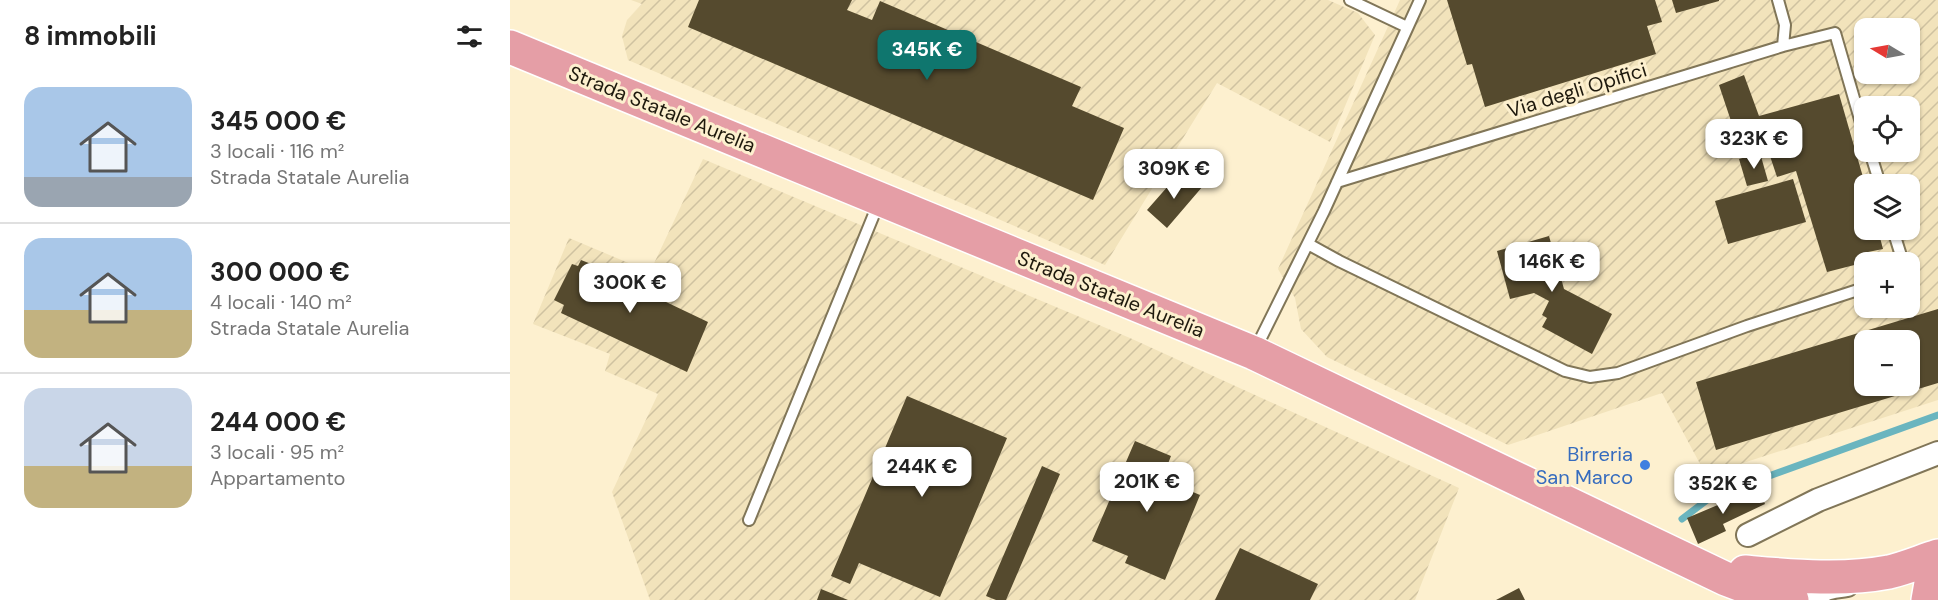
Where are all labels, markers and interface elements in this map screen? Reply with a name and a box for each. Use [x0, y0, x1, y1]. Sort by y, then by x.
north arrow [1854, 18, 1920, 84]
map controls [1854, 18, 1920, 396]
text: 8 immobili [24, 19, 157, 53]
icon: filters [453, 20, 486, 53]
pin: 345K € [878, 30, 976, 81]
text: 345K € [891, 36, 963, 62]
street label: Via degli Opifici [1504, 56, 1650, 124]
street label: Strada Statale Aurelia [565, 60, 759, 158]
button: locate [1854, 96, 1920, 162]
text: 345 000 € [210, 104, 346, 138]
icon: home [72, 111, 144, 183]
pin: 323K € [1705, 119, 1803, 170]
text: 323K € [1719, 125, 1789, 151]
text: 3 locali · 116 m² [210, 138, 344, 164]
pin: 309K € [1125, 149, 1223, 200]
text: 309K € [1138, 155, 1210, 181]
text: Strada Statale Aurelia [210, 164, 409, 190]
button: layers [1854, 174, 1920, 240]
pin: 146K € [1503, 242, 1601, 293]
street label: Strada Statale Aurelia [1014, 245, 1208, 343]
text: 146K € [1519, 248, 1585, 274]
button: + [1854, 252, 1920, 318]
text: 300 000 € [210, 255, 350, 289]
icon: home [72, 262, 144, 334]
pin: 300K € [581, 263, 679, 314]
text: 300K € [593, 269, 667, 295]
text: 4 locali · 140 m² [210, 289, 352, 315]
text: Strada Statale Aurelia [210, 315, 409, 341]
button: − [1854, 330, 1920, 396]
text: 244 000 € [210, 405, 346, 439]
icon: home [72, 412, 144, 484]
text: 3 locali · 95 m² [210, 439, 344, 465]
place label: Birreria San Marco [1536, 441, 1633, 490]
pin: 244K € [873, 447, 971, 498]
text: 244K € [887, 453, 957, 479]
marker: Birreria San Marco [1638, 458, 1652, 472]
pin: 201K € [1098, 462, 1196, 513]
pin: 352K € [1674, 464, 1772, 515]
text: Appartamento [210, 465, 345, 491]
text: 201K € [1114, 468, 1180, 494]
text: 352K € [1688, 470, 1758, 496]

